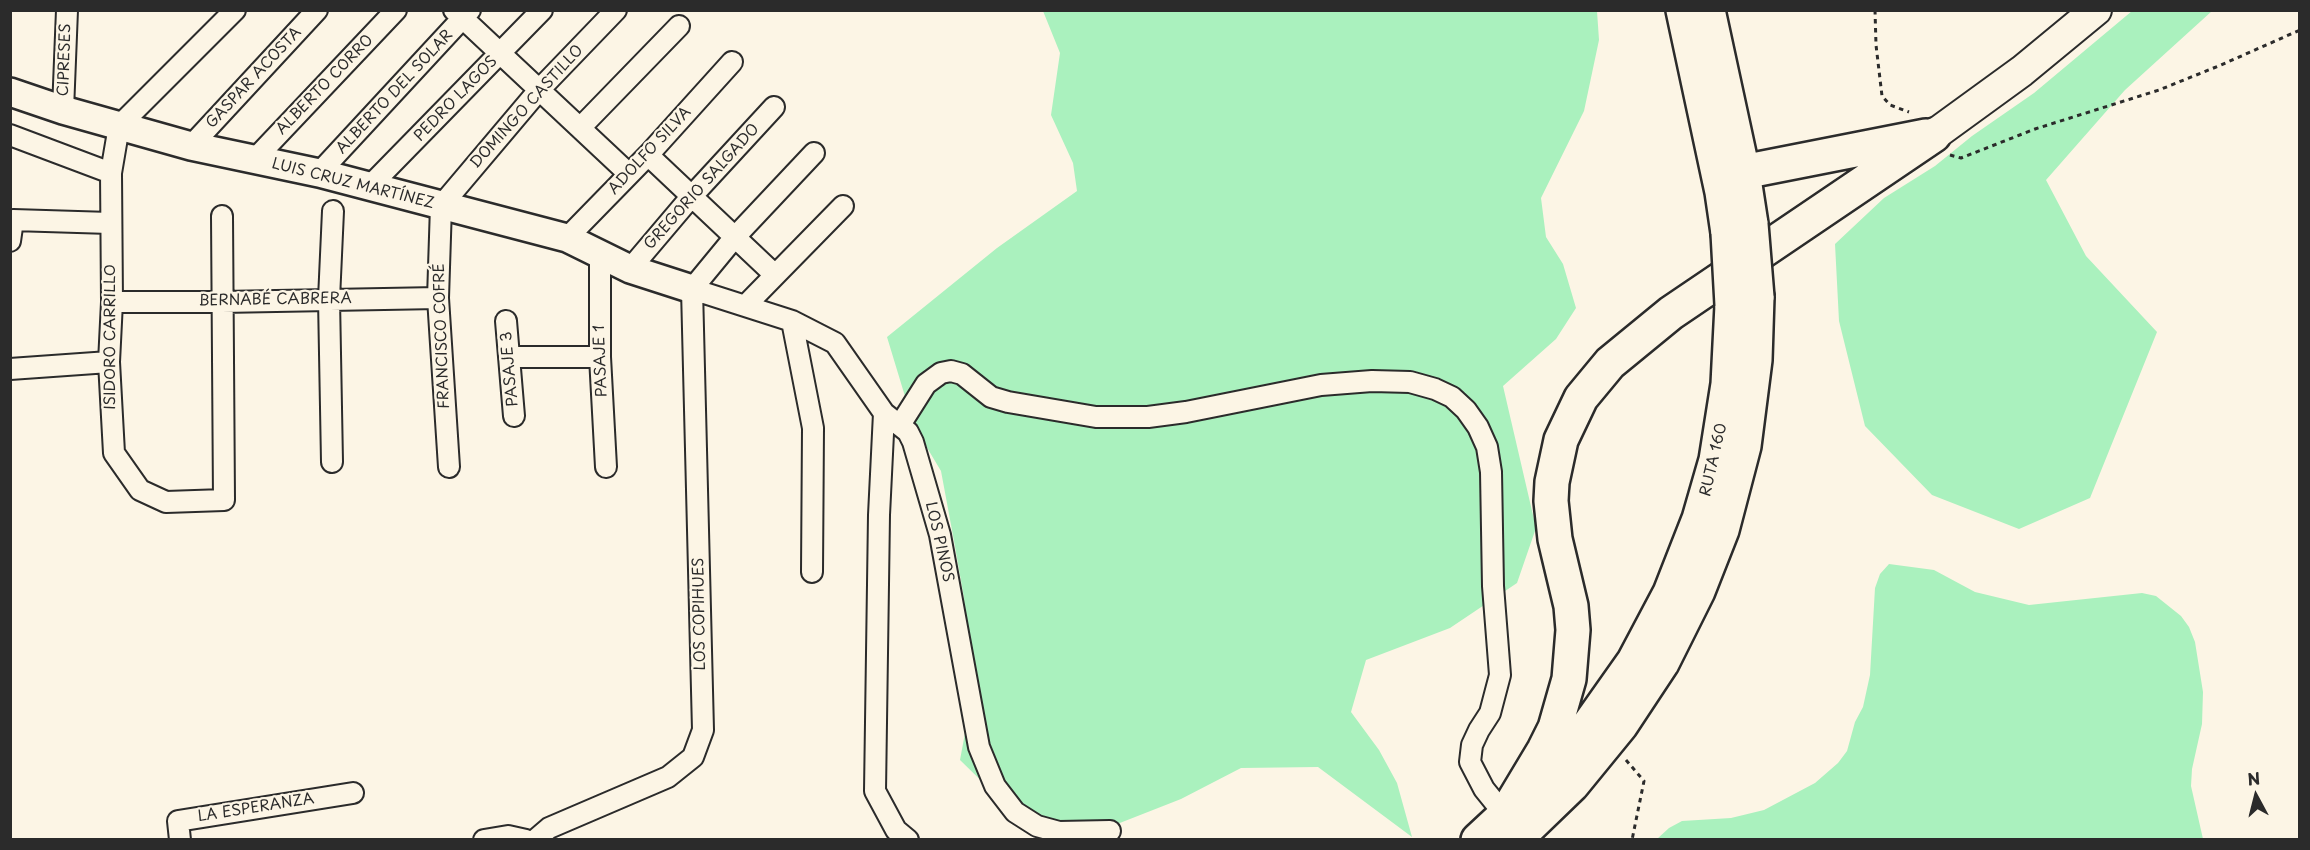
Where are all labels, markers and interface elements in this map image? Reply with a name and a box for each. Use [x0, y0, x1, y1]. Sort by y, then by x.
street label: CIPRESES [55, 23, 75, 97]
street label: GASPAR ACOSTA [203, 24, 305, 132]
street label: ALBERTO DEL SOLAR [333, 26, 457, 158]
street label: ALBERTO CORRO [273, 31, 377, 139]
street label: DOMINGO CASTILLO [467, 42, 587, 172]
street label: PEDRO LAGOS [411, 53, 501, 145]
street label: ADOLFO SILVA [605, 104, 695, 198]
street label: GREGORIO SALGADO [641, 120, 763, 254]
street label: LUIS CRUZ MARTÍNEZ [270, 155, 436, 213]
street label: FRANCISCO COFRÉ [430, 263, 454, 409]
street label: ISIDORO CARRILLO [102, 264, 120, 410]
street label: BERNABÉ CABRERA [198, 290, 352, 310]
street label: PASAJE 1 [591, 325, 611, 397]
street label: PASAJE 3 [498, 331, 522, 407]
street label: RUTA 160 [1697, 422, 1731, 498]
street label: LOS PINOS [921, 500, 957, 584]
street label: LOS COPIHUES [690, 557, 710, 671]
text: N [2246, 765, 2262, 791]
north arrow [2226, 766, 2286, 826]
street label: LA ESPERANZA [196, 790, 316, 826]

